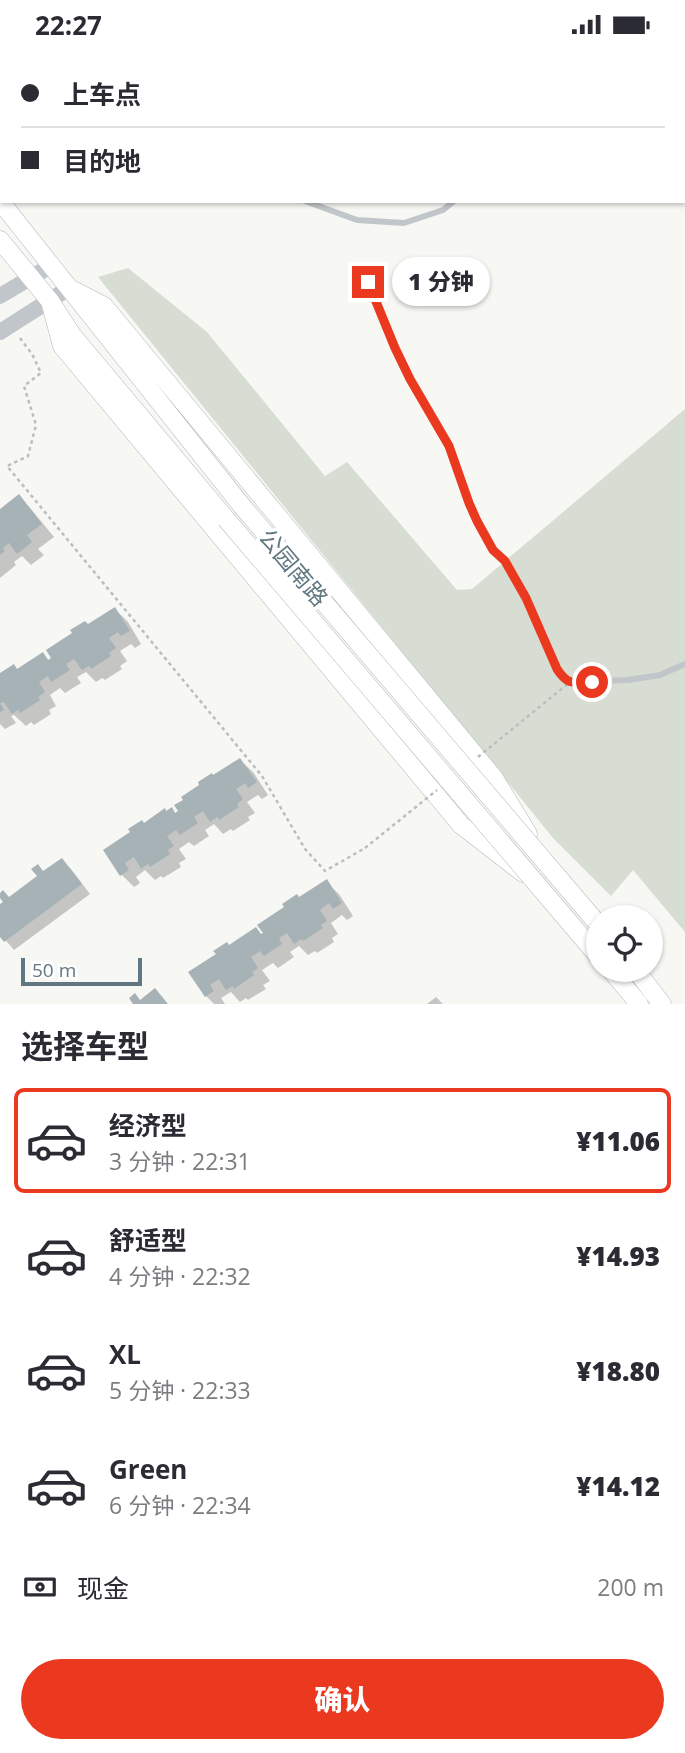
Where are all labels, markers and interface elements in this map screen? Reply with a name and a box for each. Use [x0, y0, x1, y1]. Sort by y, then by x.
text: 22:27 [35, 7, 102, 43]
text: 上车点 [63, 76, 141, 112]
text: 目的地 [63, 143, 141, 179]
callout: 1 分钟 [392, 257, 490, 307]
text: 1 分钟 [408, 265, 474, 297]
route end [352, 266, 384, 298]
street label: 公园南路 [252, 521, 336, 613]
route start [576, 666, 608, 698]
map controls [586, 905, 663, 982]
button: locate [586, 905, 663, 982]
scale bar [21, 955, 142, 987]
text: 50 m [32, 957, 76, 983]
text: 选择车型 [21, 1024, 149, 1067]
text: 经济型 [109, 1107, 187, 1143]
icon: car [25, 1109, 88, 1172]
text: ¥11.06 [576, 1123, 660, 1159]
text: 3 分钟 · 22:31 [109, 1145, 251, 1177]
text: 舒适型 [109, 1222, 187, 1258]
icon: car [25, 1224, 88, 1287]
text: ¥14.93 [576, 1238, 660, 1274]
text: 4 分钟 · 22:32 [109, 1260, 251, 1292]
text: XL [109, 1336, 141, 1372]
icon: car [25, 1339, 88, 1402]
text: ¥18.80 [576, 1353, 660, 1389]
text: 5 分钟 · 22:33 [109, 1374, 251, 1406]
text: Green [109, 1451, 187, 1487]
icon: car [25, 1454, 88, 1517]
text: ¥14.12 [576, 1468, 660, 1504]
text: 6 分钟 · 22:34 [109, 1489, 251, 1521]
icon: cash [21, 1568, 59, 1606]
text: 现金 [77, 1570, 129, 1606]
text: 200 m [597, 1571, 664, 1603]
button: 确认 [21, 1659, 664, 1739]

